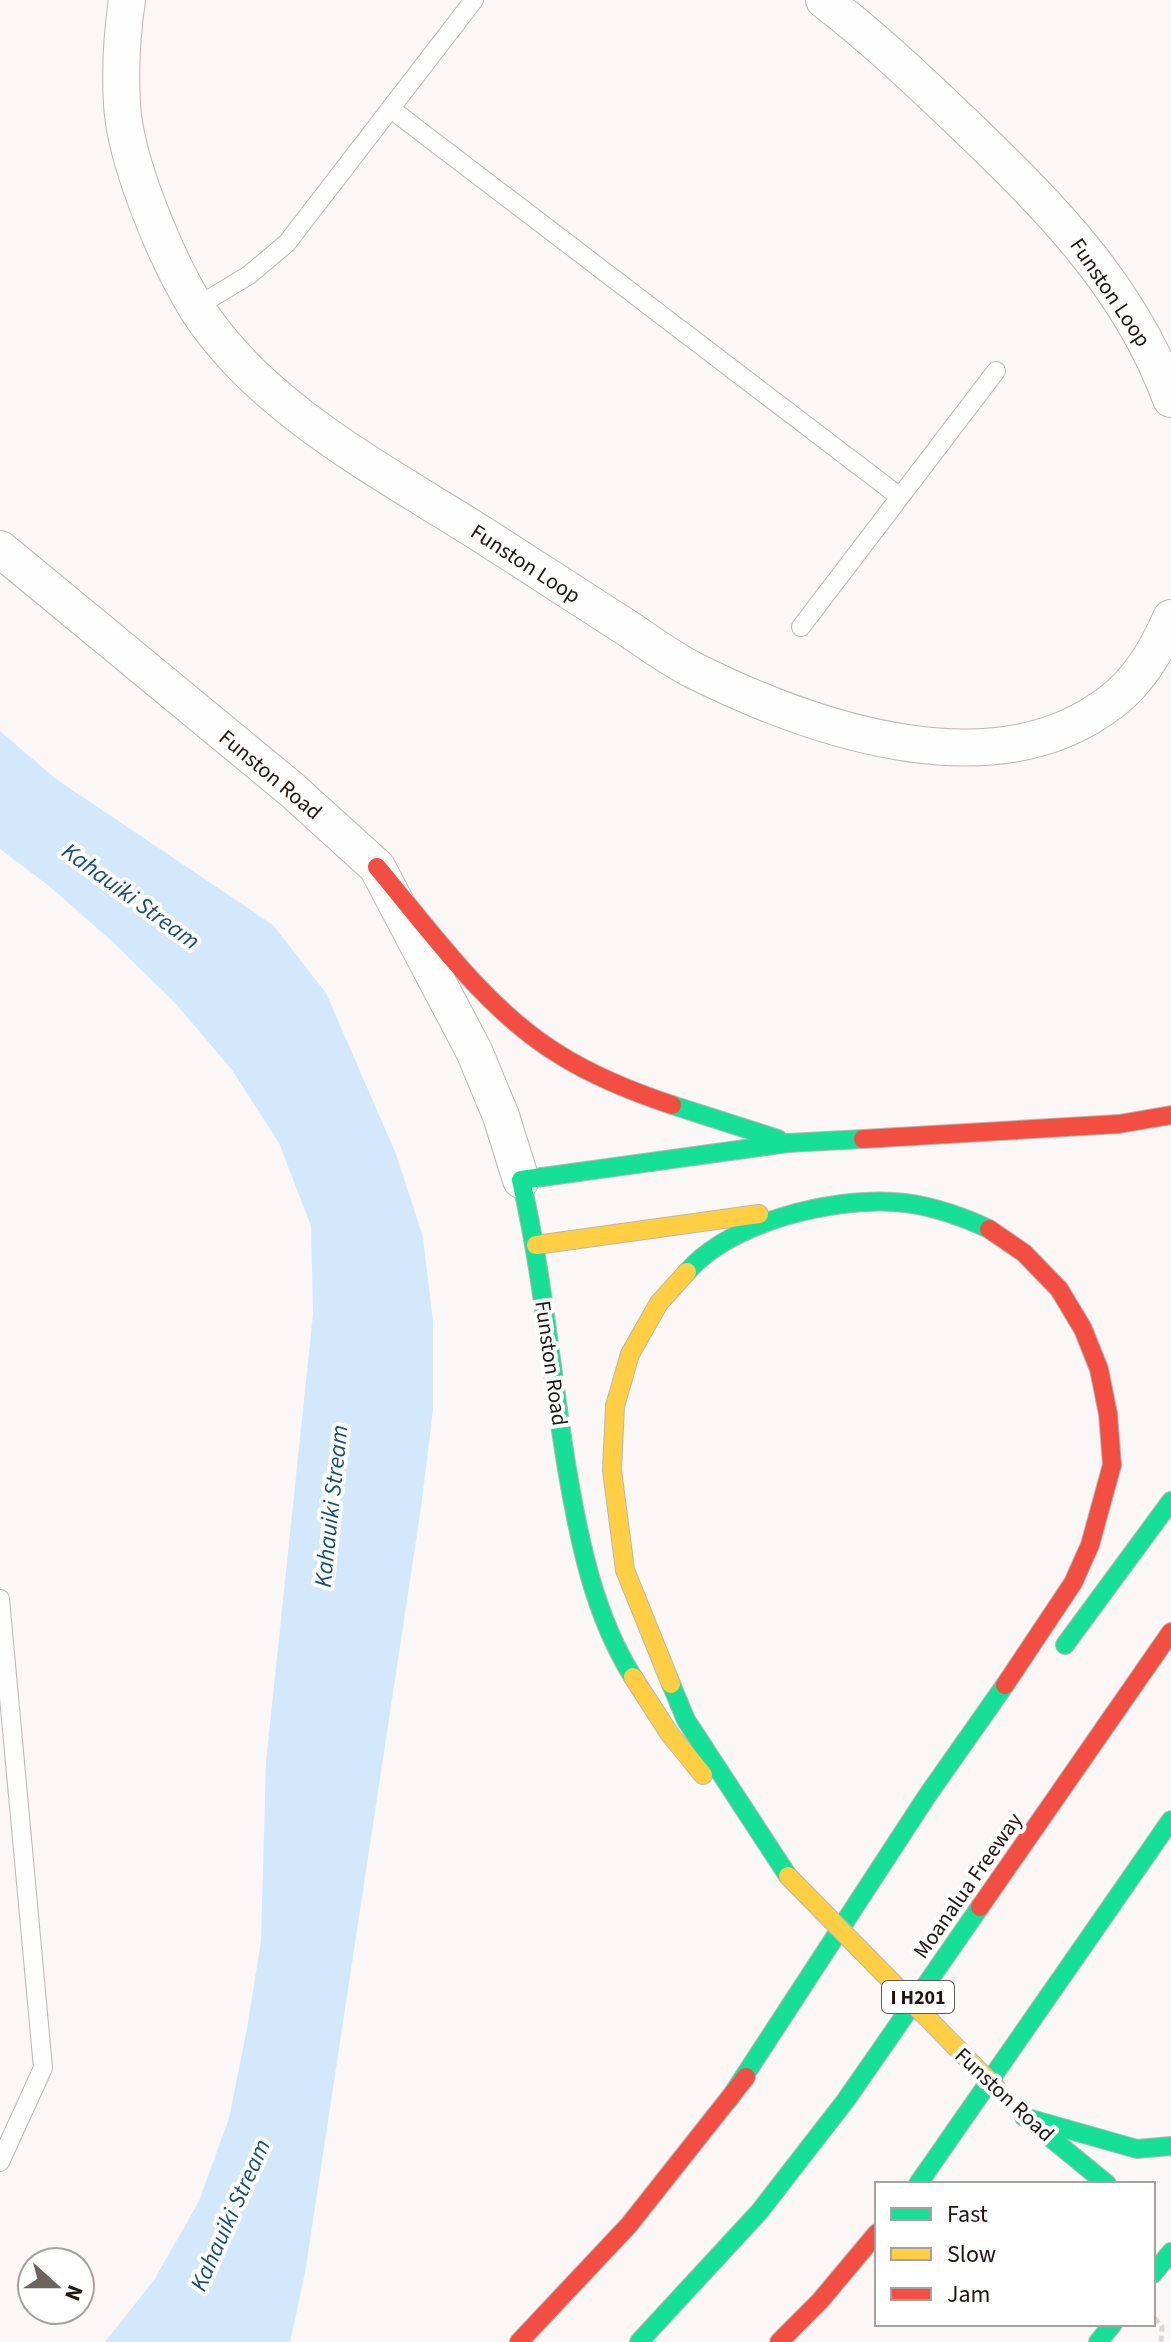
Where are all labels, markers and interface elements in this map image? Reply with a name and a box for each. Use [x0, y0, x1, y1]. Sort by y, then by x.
street label: Funston Loop [1062, 232, 1158, 353]
street label: Funston Loop [464, 516, 587, 611]
street label: Funston Road [212, 722, 329, 828]
water label: Kahauiki Stream [54, 834, 207, 958]
street label: Funston Road [526, 1299, 576, 1428]
water label: Kahauiki Stream [306, 1423, 357, 1589]
street label: Moanalua Freeway [905, 1806, 1031, 1965]
road number: I H201 [882, 1981, 954, 2013]
street label: Funston Road [947, 2040, 1061, 2149]
water label: Kahauiki Stream [181, 2134, 280, 2297]
legend [875, 2182, 1155, 2326]
text: Fast [947, 2197, 988, 2232]
text: Slow [947, 2237, 996, 2272]
north arrow [16, 2246, 96, 2326]
text: Jam [947, 2277, 991, 2312]
text: N [56, 2280, 91, 2305]

